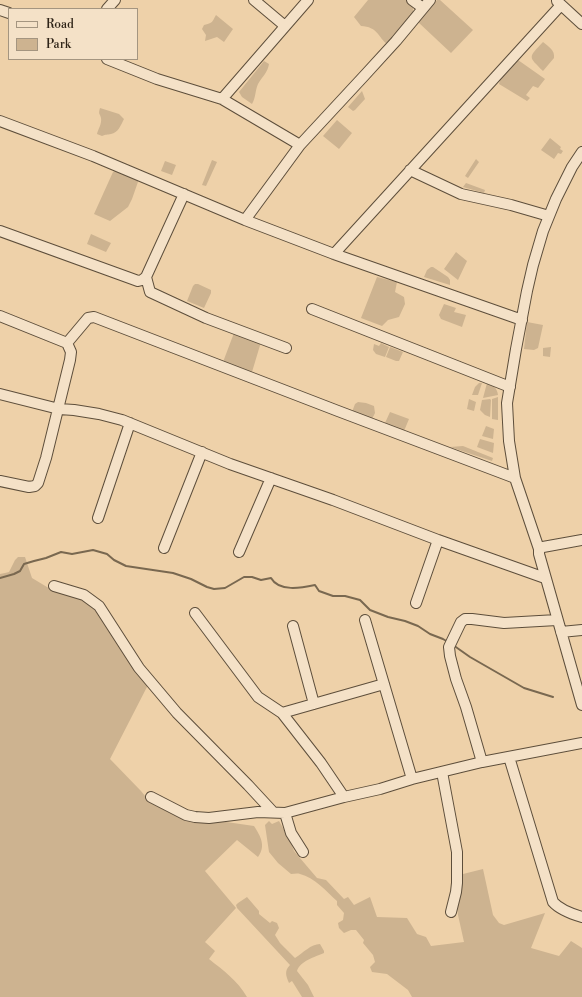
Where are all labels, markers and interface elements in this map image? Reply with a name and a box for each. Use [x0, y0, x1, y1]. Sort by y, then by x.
legend [8, 8, 138, 60]
text: Road [46, 17, 74, 32]
text: Park [46, 37, 71, 52]

